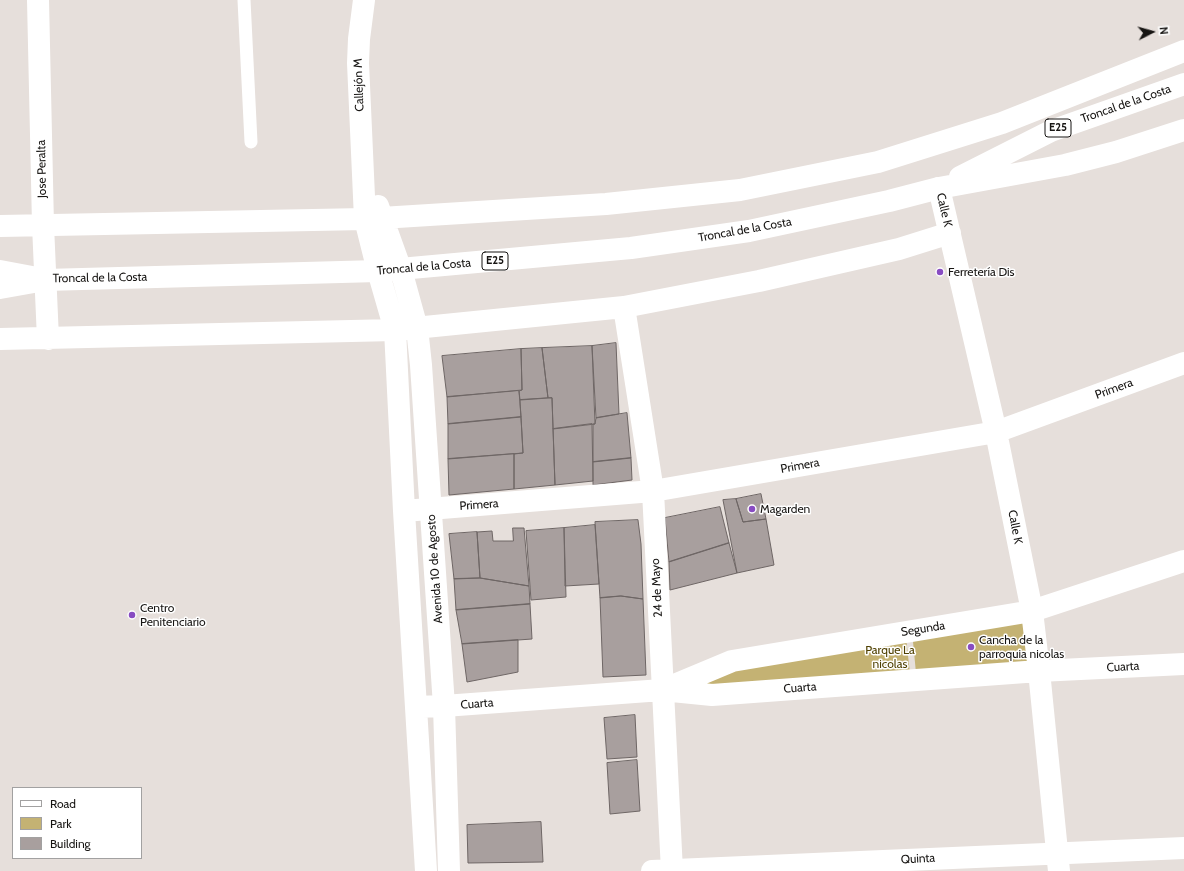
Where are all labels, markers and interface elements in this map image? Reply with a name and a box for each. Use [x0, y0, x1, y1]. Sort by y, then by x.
north arrow [1132, 12, 1172, 52]
text: N [1157, 26, 1171, 35]
street label: Callejón M [351, 58, 367, 112]
street label: Troncal de la Costa [1079, 82, 1173, 126]
road number: E25 [1045, 119, 1071, 137]
street label: Jose Peralta [34, 140, 50, 198]
street label: Calle K [933, 192, 955, 228]
street label: Troncal de la Costa [697, 215, 793, 245]
road number: E25 [482, 252, 508, 270]
street label: Troncal de la Costa [376, 256, 472, 278]
place label: Ferretería Dis [948, 265, 1015, 279]
marker: Ferretería Dis [935, 267, 945, 277]
street label: Troncal de la Costa [53, 270, 147, 286]
street label: Primera [1093, 376, 1135, 402]
street label: Primera [779, 456, 821, 476]
street label: Primera [459, 496, 499, 514]
place label: Magarden [760, 502, 810, 516]
marker: Magarden [747, 504, 757, 514]
street label: Calle K [1005, 509, 1025, 545]
street label: Avenida 10 de Agosto [424, 514, 446, 624]
street label: 24 de Mayo [648, 558, 666, 618]
place label: Centro Penitenciario [140, 601, 206, 629]
marker: Centro Penitenciario [127, 610, 137, 620]
street label: Segunda [900, 618, 946, 640]
place label: Cancha de la parroquia nicolas [979, 633, 1064, 661]
marker: Cancha de la parroquia nicolas [966, 642, 976, 652]
park label: Parque La nicolas [865, 643, 915, 671]
street label: Cuarta [1106, 659, 1140, 675]
street label: Cuarta [783, 680, 817, 696]
street label: Cuarta [460, 696, 494, 712]
legend [12, 787, 142, 859]
text: Road [50, 796, 76, 811]
text: Park [50, 816, 72, 831]
text: Building [50, 836, 91, 851]
street label: Quinta [900, 851, 936, 867]

